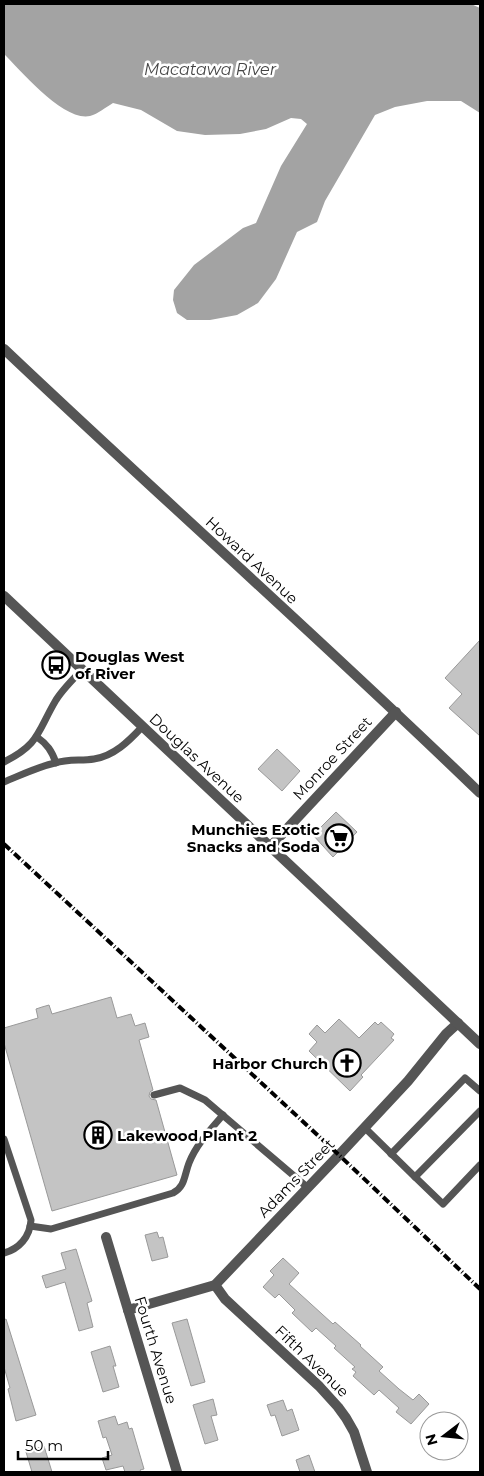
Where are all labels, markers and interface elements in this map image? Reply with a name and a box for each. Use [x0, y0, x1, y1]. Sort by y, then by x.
water label: Macatawa River [144, 60, 277, 79]
street label: Howard Avenue [202, 512, 302, 608]
place label: Douglas West of River [75, 647, 185, 683]
bus stop icon: Douglas West of River [41, 650, 71, 680]
street label: Douglas Avenue [146, 709, 248, 807]
street label: Monroe Street [288, 712, 376, 804]
place label: Munchies Exotic Snacks and Soda [187, 820, 320, 856]
supermarket icon: Munchies Exotic Snacks and Soda [324, 823, 354, 853]
church icon: Harbor Church [332, 1048, 362, 1078]
place label: Harbor Church [212, 1054, 328, 1073]
building icon: Lakewood Plant 2 [83, 1120, 113, 1150]
place label: Lakewood Plant 2 [117, 1126, 257, 1145]
street label: Adams Street [254, 1135, 338, 1221]
street label: Fourth Avenue [131, 1294, 181, 1406]
street label: Fifth Avenue [271, 1321, 353, 1401]
north arrow [419, 1411, 469, 1461]
scale bar [18, 1428, 108, 1460]
text: N [421, 1432, 442, 1448]
text: 50 m [25, 1436, 63, 1455]

